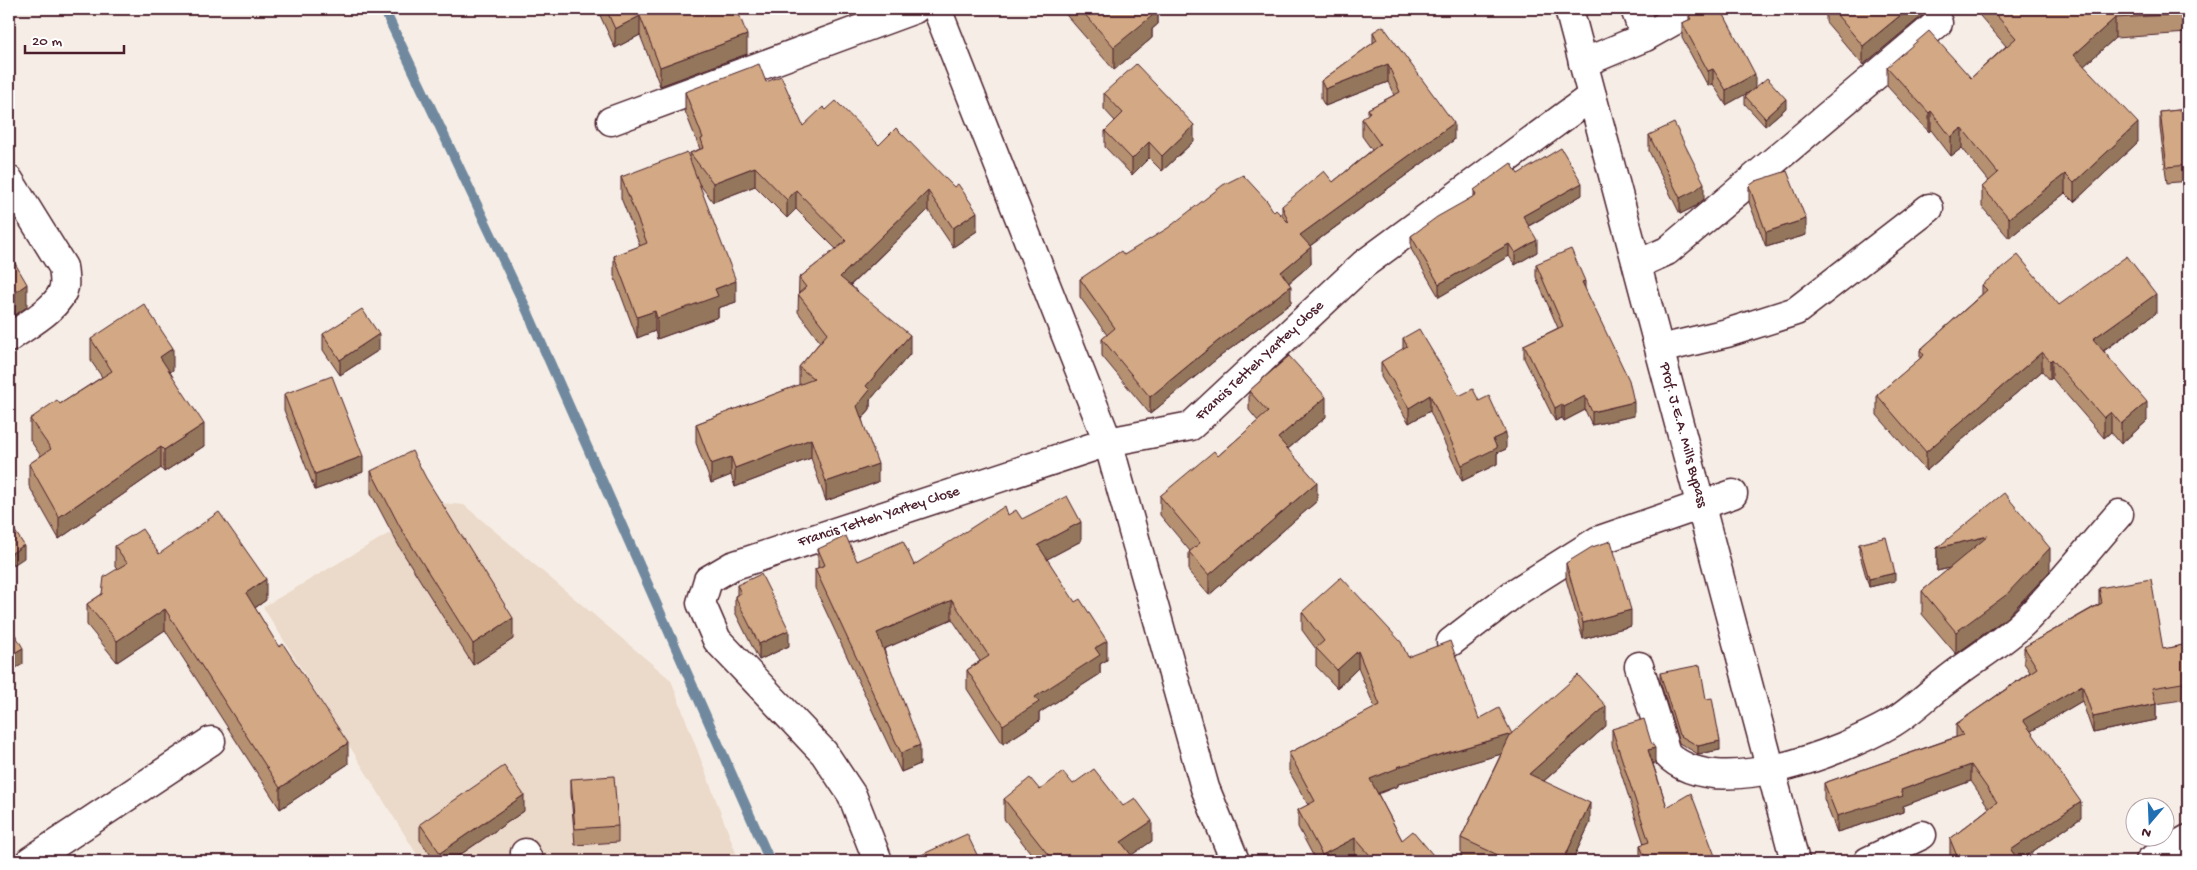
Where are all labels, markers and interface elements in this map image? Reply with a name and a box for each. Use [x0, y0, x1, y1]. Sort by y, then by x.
scale bar [25, 22, 124, 54]
text: 20 m [32, 33, 62, 51]
street label: Francis Tetteh Yartey Close [1191, 297, 1328, 426]
street label: Prof. J.E.A. Mills Bypass [1655, 360, 1711, 510]
street label: Francis Tetteh Yartey Close [795, 482, 962, 552]
north arrow [2124, 798, 2174, 848]
text: N [2139, 822, 2154, 841]

